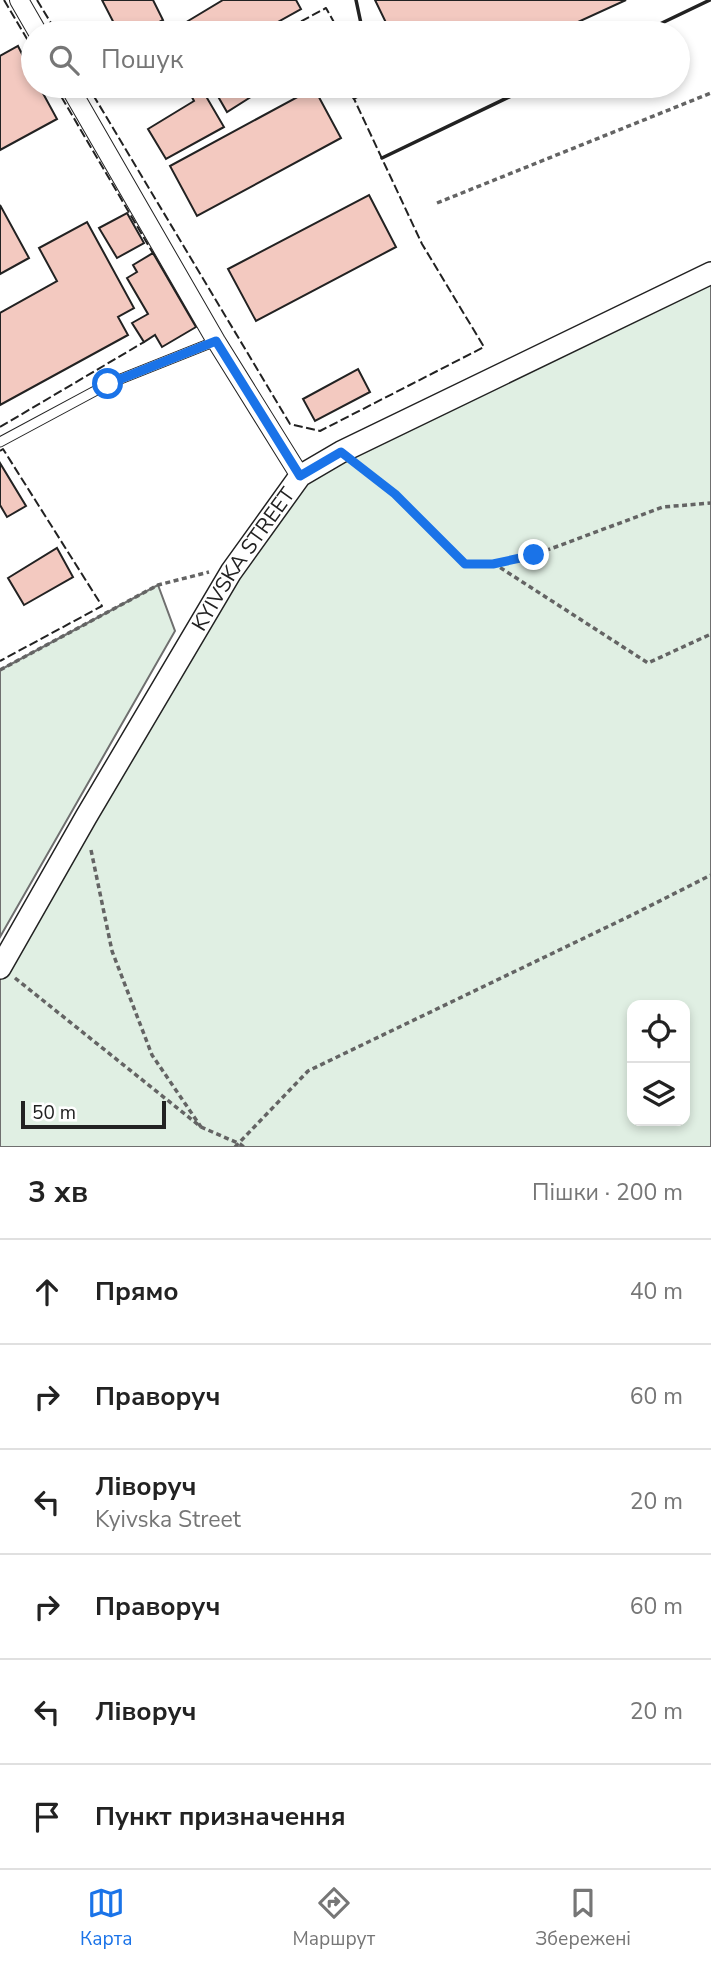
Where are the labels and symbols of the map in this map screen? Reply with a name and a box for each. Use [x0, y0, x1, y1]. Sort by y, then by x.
route start [92, 368, 123, 399]
street label: KYIVSKA STREET [185, 481, 302, 636]
route end [518, 539, 549, 570]
scale bar [21, 1098, 166, 1130]

